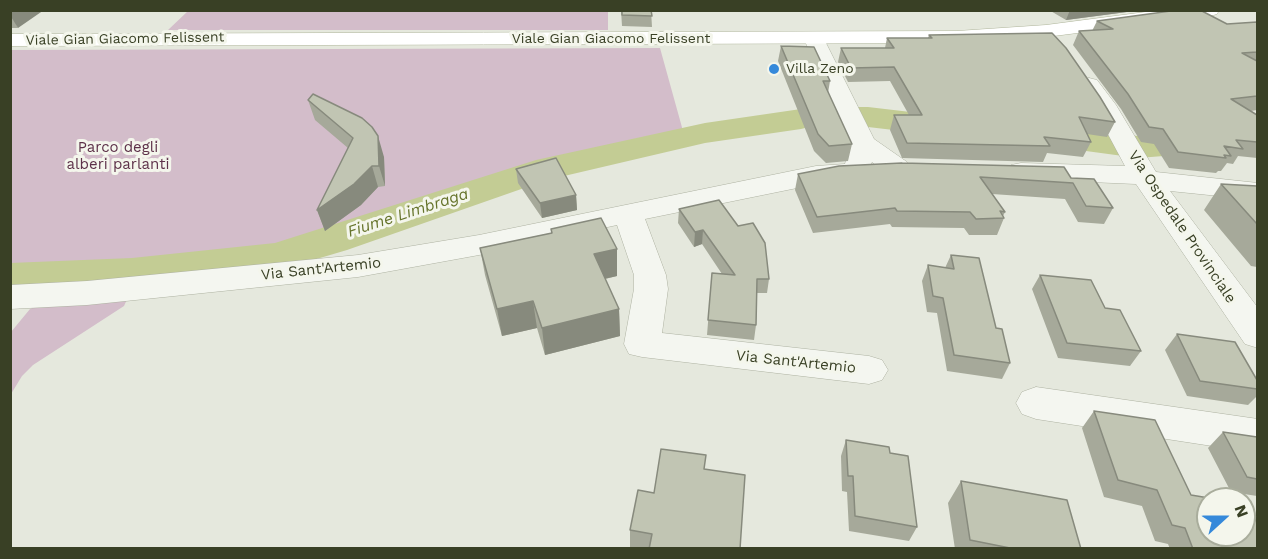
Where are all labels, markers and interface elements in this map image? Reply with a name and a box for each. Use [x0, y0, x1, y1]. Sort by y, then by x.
street label: Viale Gian Giacomo Felissent [25, 29, 225, 49]
street label: Viale Gian Giacomo Felissent [512, 31, 710, 47]
place label: Villa Zeno [786, 61, 854, 77]
marker: Villa Zeno [767, 62, 781, 76]
park label: Parco degli alberi parlanti [67, 139, 169, 174]
street label: Via Ospedale Provinciale [1124, 147, 1240, 307]
water label: Fiume Limbraga [345, 184, 471, 242]
street label: Via Sant'Artemio [260, 254, 382, 284]
street label: Via Sant'Artemio [735, 347, 857, 377]
north arrow [1196, 487, 1256, 547]
text: N [1230, 502, 1252, 520]

